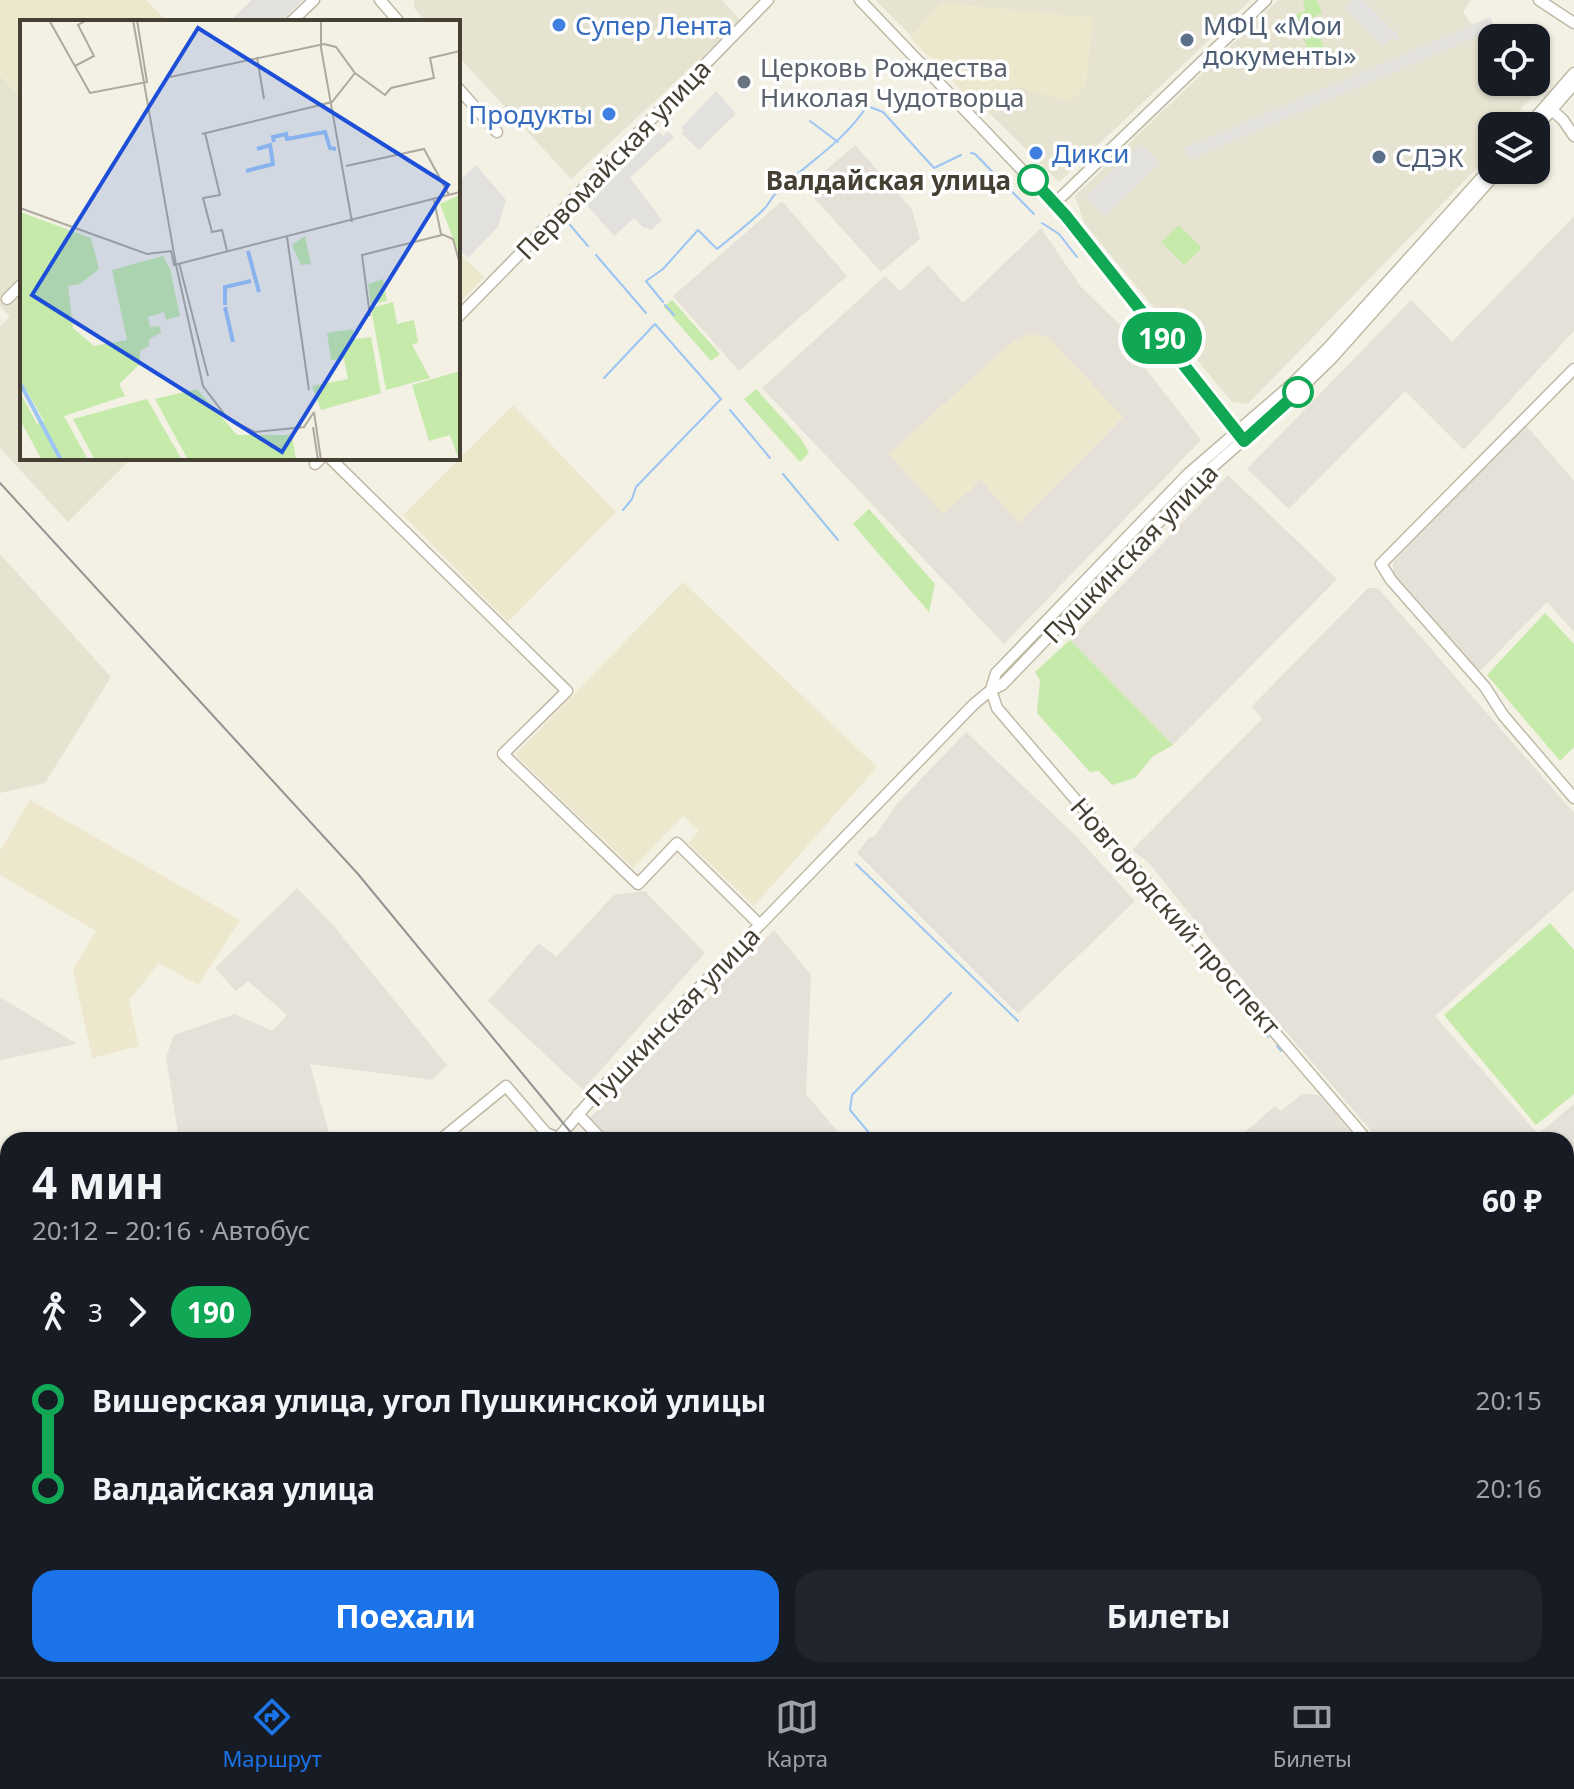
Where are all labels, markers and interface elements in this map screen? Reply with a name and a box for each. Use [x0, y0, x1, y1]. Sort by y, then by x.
place label: Супер Лента [575, 7, 733, 43]
place label: МФЦ «Мои документы» [1203, 7, 1357, 73]
marker: Супер Лента [550, 16, 568, 34]
inset map [20, 20, 460, 460]
map controls [1478, 24, 1550, 184]
button: locate [1478, 24, 1550, 96]
marker: МФЦ «Мои документы» [1178, 31, 1196, 49]
place label: Церковь Рождества Николая Чудотворца [760, 49, 1024, 115]
street label: Первомайская улица [508, 51, 718, 267]
marker: Церковь Рождества Николая Чудотворца [735, 73, 753, 91]
place label: Продукты [468, 96, 593, 132]
marker: Продукты [600, 105, 618, 123]
button: layers [1478, 112, 1550, 184]
place label: Дикси [1052, 135, 1129, 171]
place label: СДЭК [1395, 139, 1464, 175]
marker: Дикси [1027, 144, 1045, 162]
marker: СДЭК [1370, 148, 1388, 166]
place label: Валдайская улица [766, 162, 1011, 198]
marker: Валдайская улица [1018, 165, 1048, 195]
line badge: 190 [1116, 312, 1208, 364]
text: 190 [1138, 319, 1186, 357]
unlabelled marker [1283, 377, 1313, 407]
street label: Пушкинская улица [1035, 455, 1225, 651]
street label: Новгородский проспект [1063, 789, 1289, 1043]
street label: Пушкинская улица [577, 918, 767, 1114]
text: 4 мин [32, 1152, 164, 1212]
text: 60 ₽ [1482, 1180, 1542, 1221]
text: 20:12 – 20:16 · Автобус [32, 1212, 310, 1248]
icon: walk [32, 1290, 76, 1334]
icon: forward [115, 1290, 159, 1334]
text: 190 [187, 1293, 235, 1331]
text: 3 [88, 1294, 103, 1330]
text: Вишерская улица, угол Пушкинской улицы [92, 1380, 766, 1421]
text: 20:15 [1476, 1382, 1542, 1418]
text: Валдайская улица [92, 1468, 375, 1509]
text: 20:16 [1476, 1470, 1542, 1506]
button: Поехали [32, 1570, 779, 1662]
button: Билеты [795, 1570, 1542, 1662]
tab: Маршрут [222, 1695, 322, 1773]
tab: Карта [767, 1695, 828, 1773]
tab: Билеты [1273, 1695, 1352, 1773]

